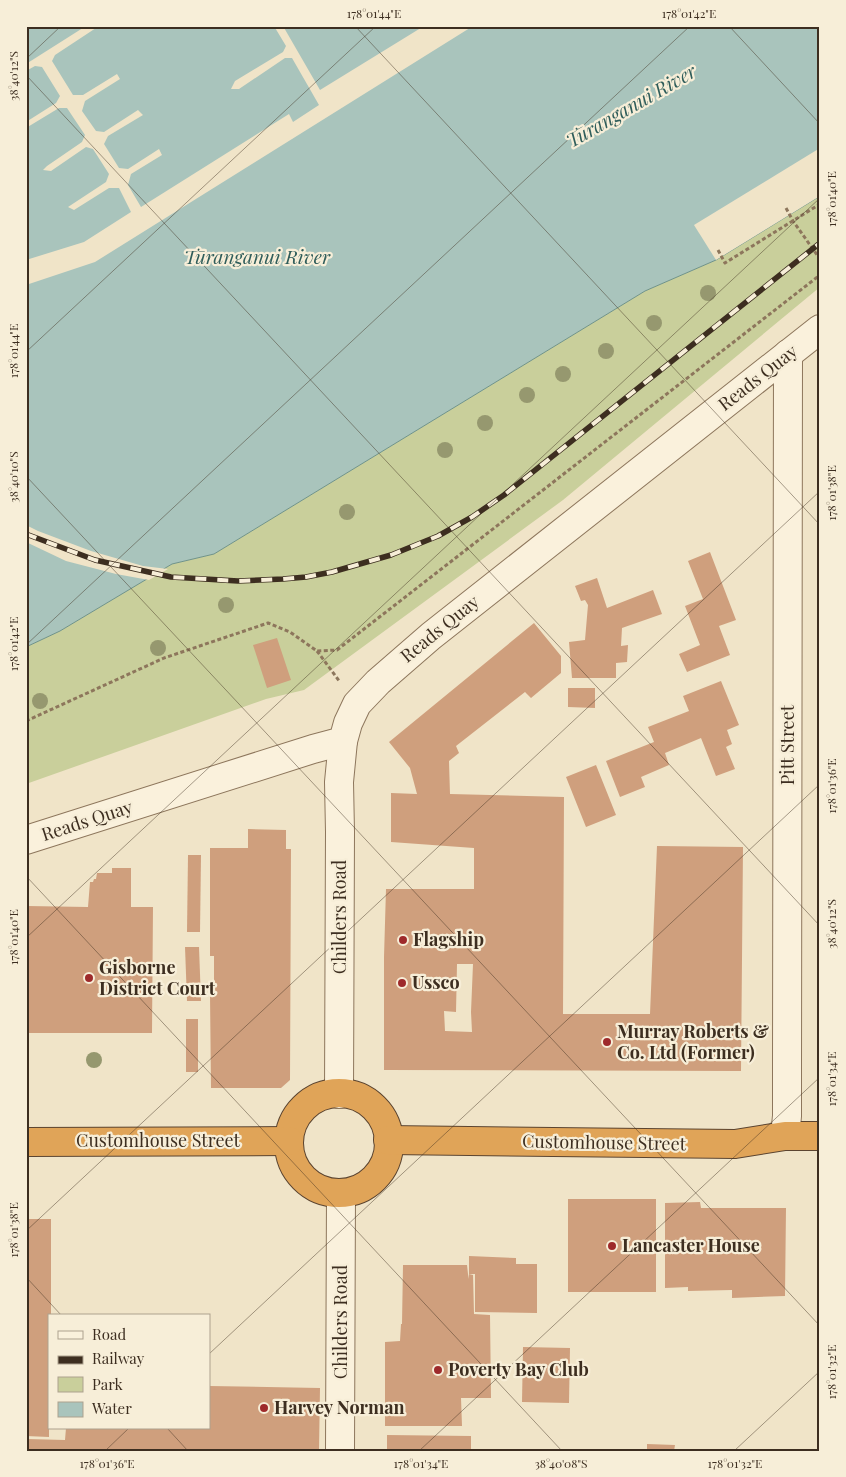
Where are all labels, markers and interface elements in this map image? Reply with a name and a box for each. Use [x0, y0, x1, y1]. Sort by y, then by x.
text: 178°01'44"E [347, 5, 401, 21]
text: 178°01'42"E [662, 5, 716, 21]
text: 38°40'12"S [5, 51, 21, 101]
water label: Tūranganui River [561, 57, 701, 153]
text: 178°01'40"E [823, 171, 839, 227]
water label: Tūranganui River [184, 243, 331, 269]
text: 178°01'44"E [5, 324, 21, 378]
street label: Reads Quay [713, 339, 802, 416]
text: 38°40'10"S [5, 451, 21, 503]
text: 178°01'38"E [823, 465, 839, 521]
street label: Reads Quay [395, 589, 484, 667]
text: 178°01'42"E [5, 617, 21, 671]
street label: Pitt Street [775, 704, 799, 785]
text: 178°01'36"E [823, 758, 839, 814]
street label: Reads Quay [38, 794, 135, 846]
street label: Childers Road [327, 859, 351, 974]
text: 38°40'12"S [823, 899, 839, 949]
text: 178°01'40"E [5, 909, 21, 965]
place label: Flagship [413, 927, 484, 951]
marker: Flagship [397, 934, 409, 946]
place label: Gisborne District Court [99, 955, 216, 1000]
place label: Ussco [412, 970, 460, 994]
marker: Gisborne District Court [83, 972, 95, 984]
marker: Ussco [396, 977, 408, 989]
place label: Murray Roberts & Co. Ltd (Former) [617, 1019, 769, 1064]
marker: Murray Roberts & Co. Ltd (Former) [601, 1036, 613, 1048]
text: 178°01'34"E [823, 1052, 839, 1106]
street label: Customhouse Street [76, 1128, 241, 1152]
street label: Customhouse Street [522, 1129, 687, 1155]
text: 178°01'38"E [5, 1202, 21, 1258]
place label: Lancaster House [622, 1233, 760, 1257]
marker: Lancaster House [606, 1240, 618, 1252]
street label: Childers Road [328, 1264, 352, 1379]
legend [48, 1314, 210, 1430]
text: Road [92, 1324, 126, 1344]
text: 178°01'32"E [823, 1345, 839, 1399]
text: Railway [92, 1348, 145, 1368]
place label: Poverty Bay Club [448, 1357, 589, 1381]
marker: Poverty Bay Club [432, 1364, 444, 1376]
text: Park [92, 1374, 124, 1394]
place label: Harvey Norman [274, 1395, 405, 1419]
text: Water [91, 1398, 132, 1418]
marker: Harvey Norman [258, 1402, 270, 1414]
text: 178°01'36"E [79, 1455, 135, 1471]
text: 178°01'34"E [394, 1455, 448, 1471]
text: 38°40'08"S [534, 1455, 588, 1471]
text: 178°01'32"E [708, 1455, 762, 1471]

